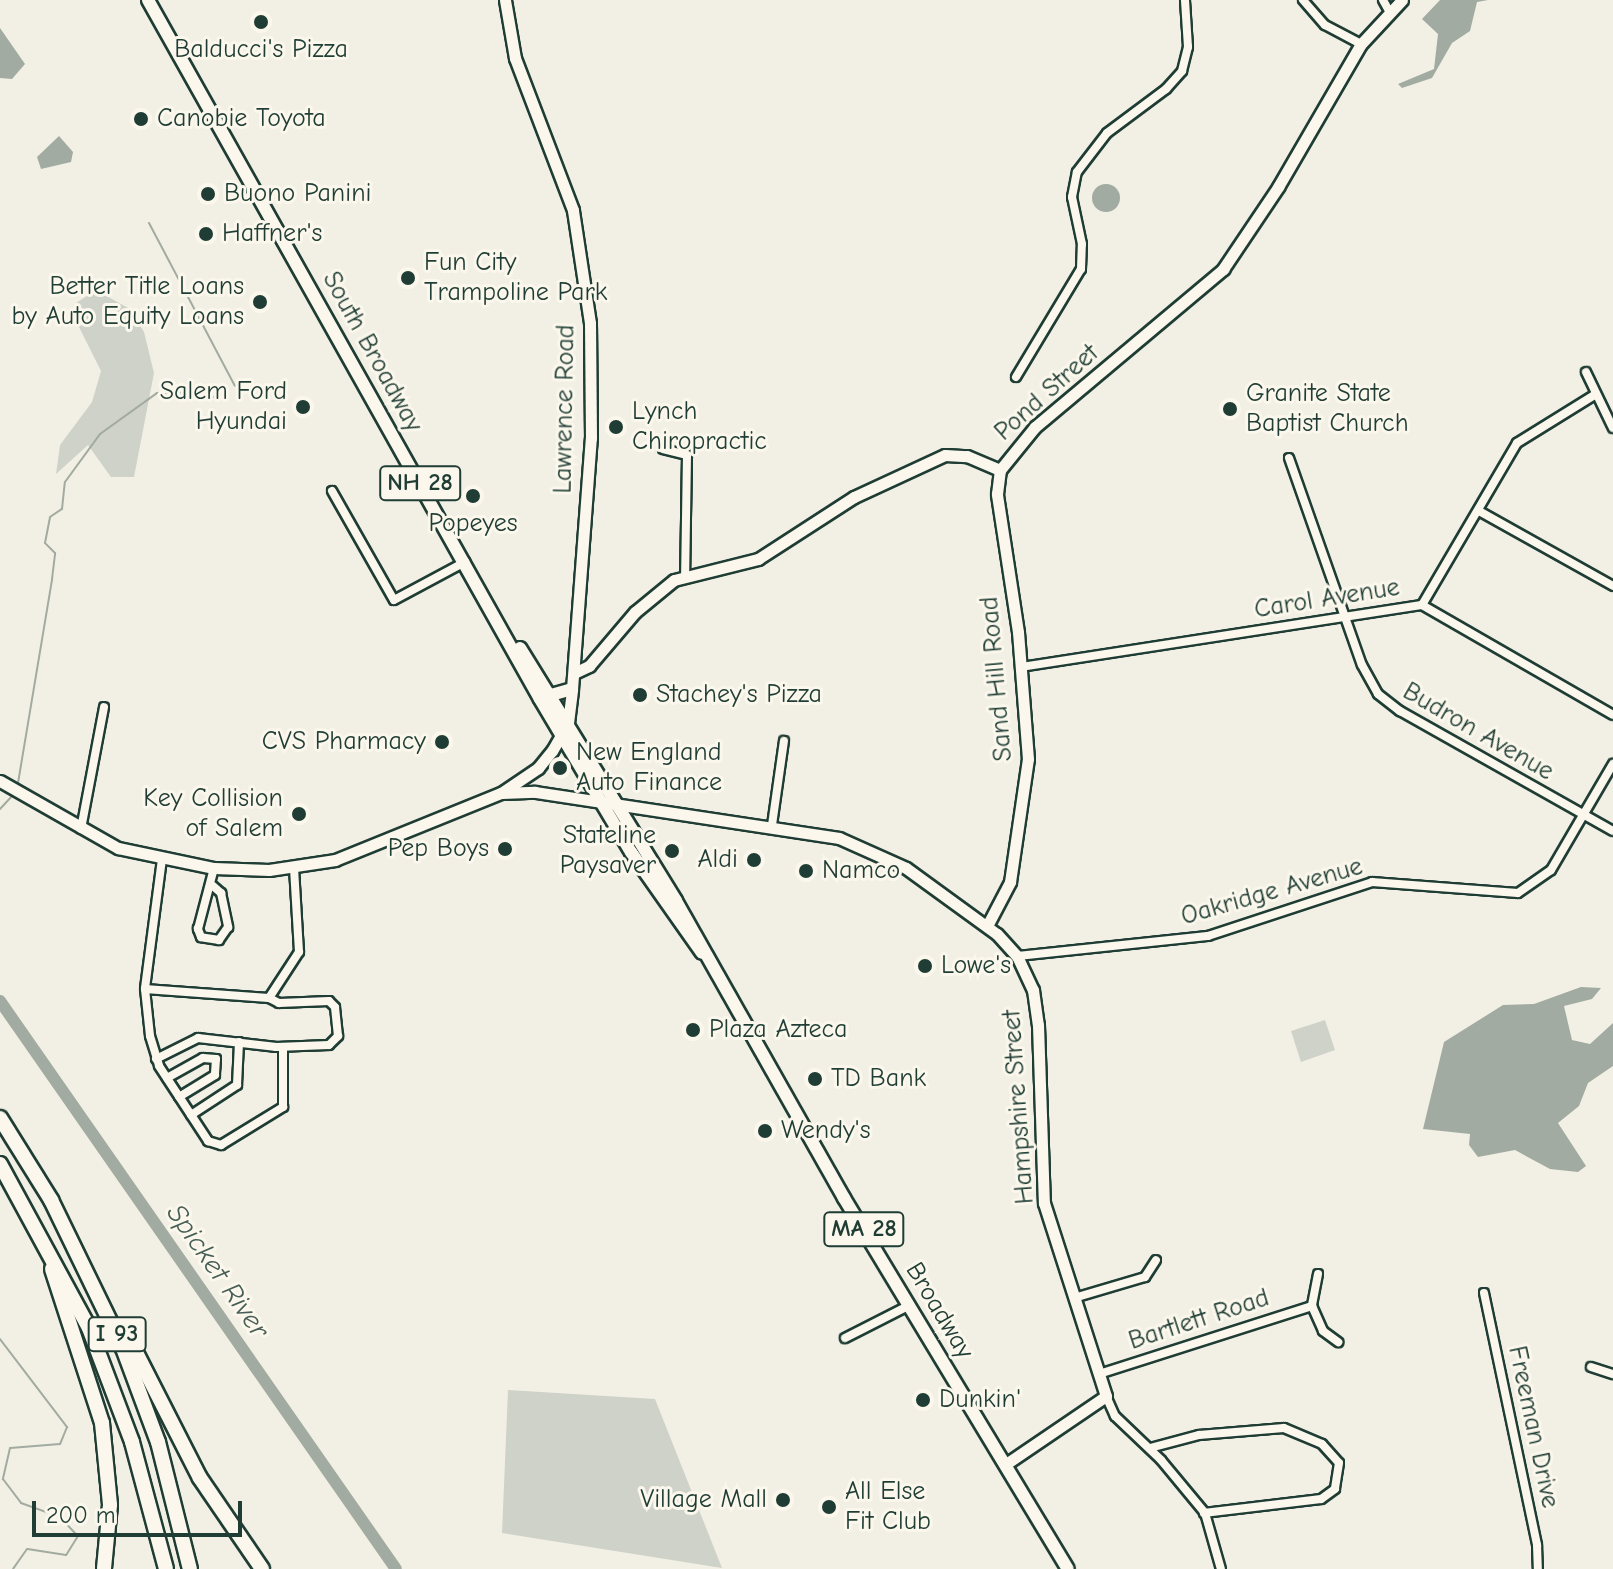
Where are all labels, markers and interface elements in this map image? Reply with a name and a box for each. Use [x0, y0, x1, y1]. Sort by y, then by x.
marker: Balducci's Pizza [252, 13, 270, 31]
place label: Balducci's Pizza [174, 34, 348, 66]
place label: Canobie Toyota [157, 103, 326, 135]
marker: Canobie Toyota [132, 110, 150, 128]
place label: Buono Panini [224, 178, 371, 210]
marker: Buono Panini [199, 185, 217, 203]
place label: Haffner's [222, 218, 322, 250]
marker: Haffner's [197, 225, 215, 243]
place label: Fun City Trampoline Park [424, 247, 607, 308]
street label: South Broadway [315, 266, 429, 438]
marker: Fun City Trampoline Park [399, 269, 417, 287]
place label: Better Title Loans by Auto Equity Loans [11, 271, 244, 332]
marker: Better Title Loans by Auto Equity Loans [251, 293, 269, 311]
street label: Lawrence Road [548, 324, 582, 494]
street label: Pond Street [989, 338, 1105, 448]
place label: Salem Ford Hyundai [160, 376, 287, 438]
place label: Granite State Baptist Church [1246, 378, 1409, 440]
place label: Lynch Chiropractic [632, 396, 767, 458]
marker: Salem Ford Hyundai [294, 398, 312, 416]
marker: Granite State Baptist Church [1221, 400, 1239, 418]
marker: Lynch Chiropractic [607, 418, 625, 436]
road number: NH 28 [378, 463, 462, 503]
marker: Popeyes [464, 487, 482, 505]
place label: Popeyes [428, 508, 518, 540]
street label: Carol Avenue [1252, 572, 1402, 626]
street label: Sand Hill Road [974, 595, 1020, 763]
street label: Budron Avenue [1397, 676, 1559, 788]
place label: Stachey's Pizza [656, 679, 822, 711]
marker: Stachey's Pizza [631, 686, 649, 704]
place label: CVS Pharmacy [262, 726, 426, 758]
marker: CVS Pharmacy [433, 733, 451, 751]
place label: New England Auto Finance [576, 737, 722, 798]
marker: New England Auto Finance [551, 759, 569, 777]
place label: Key Collision of Salem [143, 783, 283, 844]
marker: Key Collision of Salem [290, 805, 308, 823]
place label: Stateline Paysaver [560, 820, 656, 882]
place label: Pep Boys [388, 833, 489, 865]
marker: Pep Boys [496, 840, 514, 858]
marker: Stateline Paysaver [663, 842, 681, 860]
place label: Aldi [698, 844, 738, 876]
marker: Aldi [745, 851, 763, 869]
street label: Oakridge Avenue [1178, 851, 1366, 933]
place label: Namco [822, 855, 900, 887]
marker: Namco [797, 862, 815, 880]
place label: Lowe's [941, 950, 1011, 982]
marker: Lowe's [916, 957, 934, 975]
street label: Hampshire Street [997, 1009, 1041, 1205]
place label: Plaza Azteca [709, 1014, 848, 1046]
marker: Plaza Azteca [684, 1021, 702, 1039]
place label: TD Bank [831, 1063, 926, 1095]
marker: TD Bank [806, 1070, 824, 1088]
place label: Wendy's [781, 1115, 870, 1147]
marker: Wendy's [756, 1122, 774, 1140]
water label: Spicket River [160, 1197, 276, 1345]
road number: MA 28 [822, 1209, 906, 1249]
street label: Broadway [898, 1257, 980, 1365]
street label: Bartlett Road [1125, 1283, 1273, 1357]
road number: I 93 [87, 1314, 147, 1354]
street label: Freeman Drive [1501, 1343, 1565, 1511]
place label: Dunkin' [939, 1384, 1021, 1416]
marker: Dunkin' [914, 1391, 932, 1409]
place label: All Else Fit Club [845, 1476, 931, 1538]
place label: Village Mall [640, 1484, 767, 1516]
scale bar [36, 1485, 246, 1535]
marker: Village Mall [774, 1491, 792, 1509]
marker: All Else Fit Club [820, 1498, 838, 1516]
text: 200 m [46, 1501, 116, 1529]

